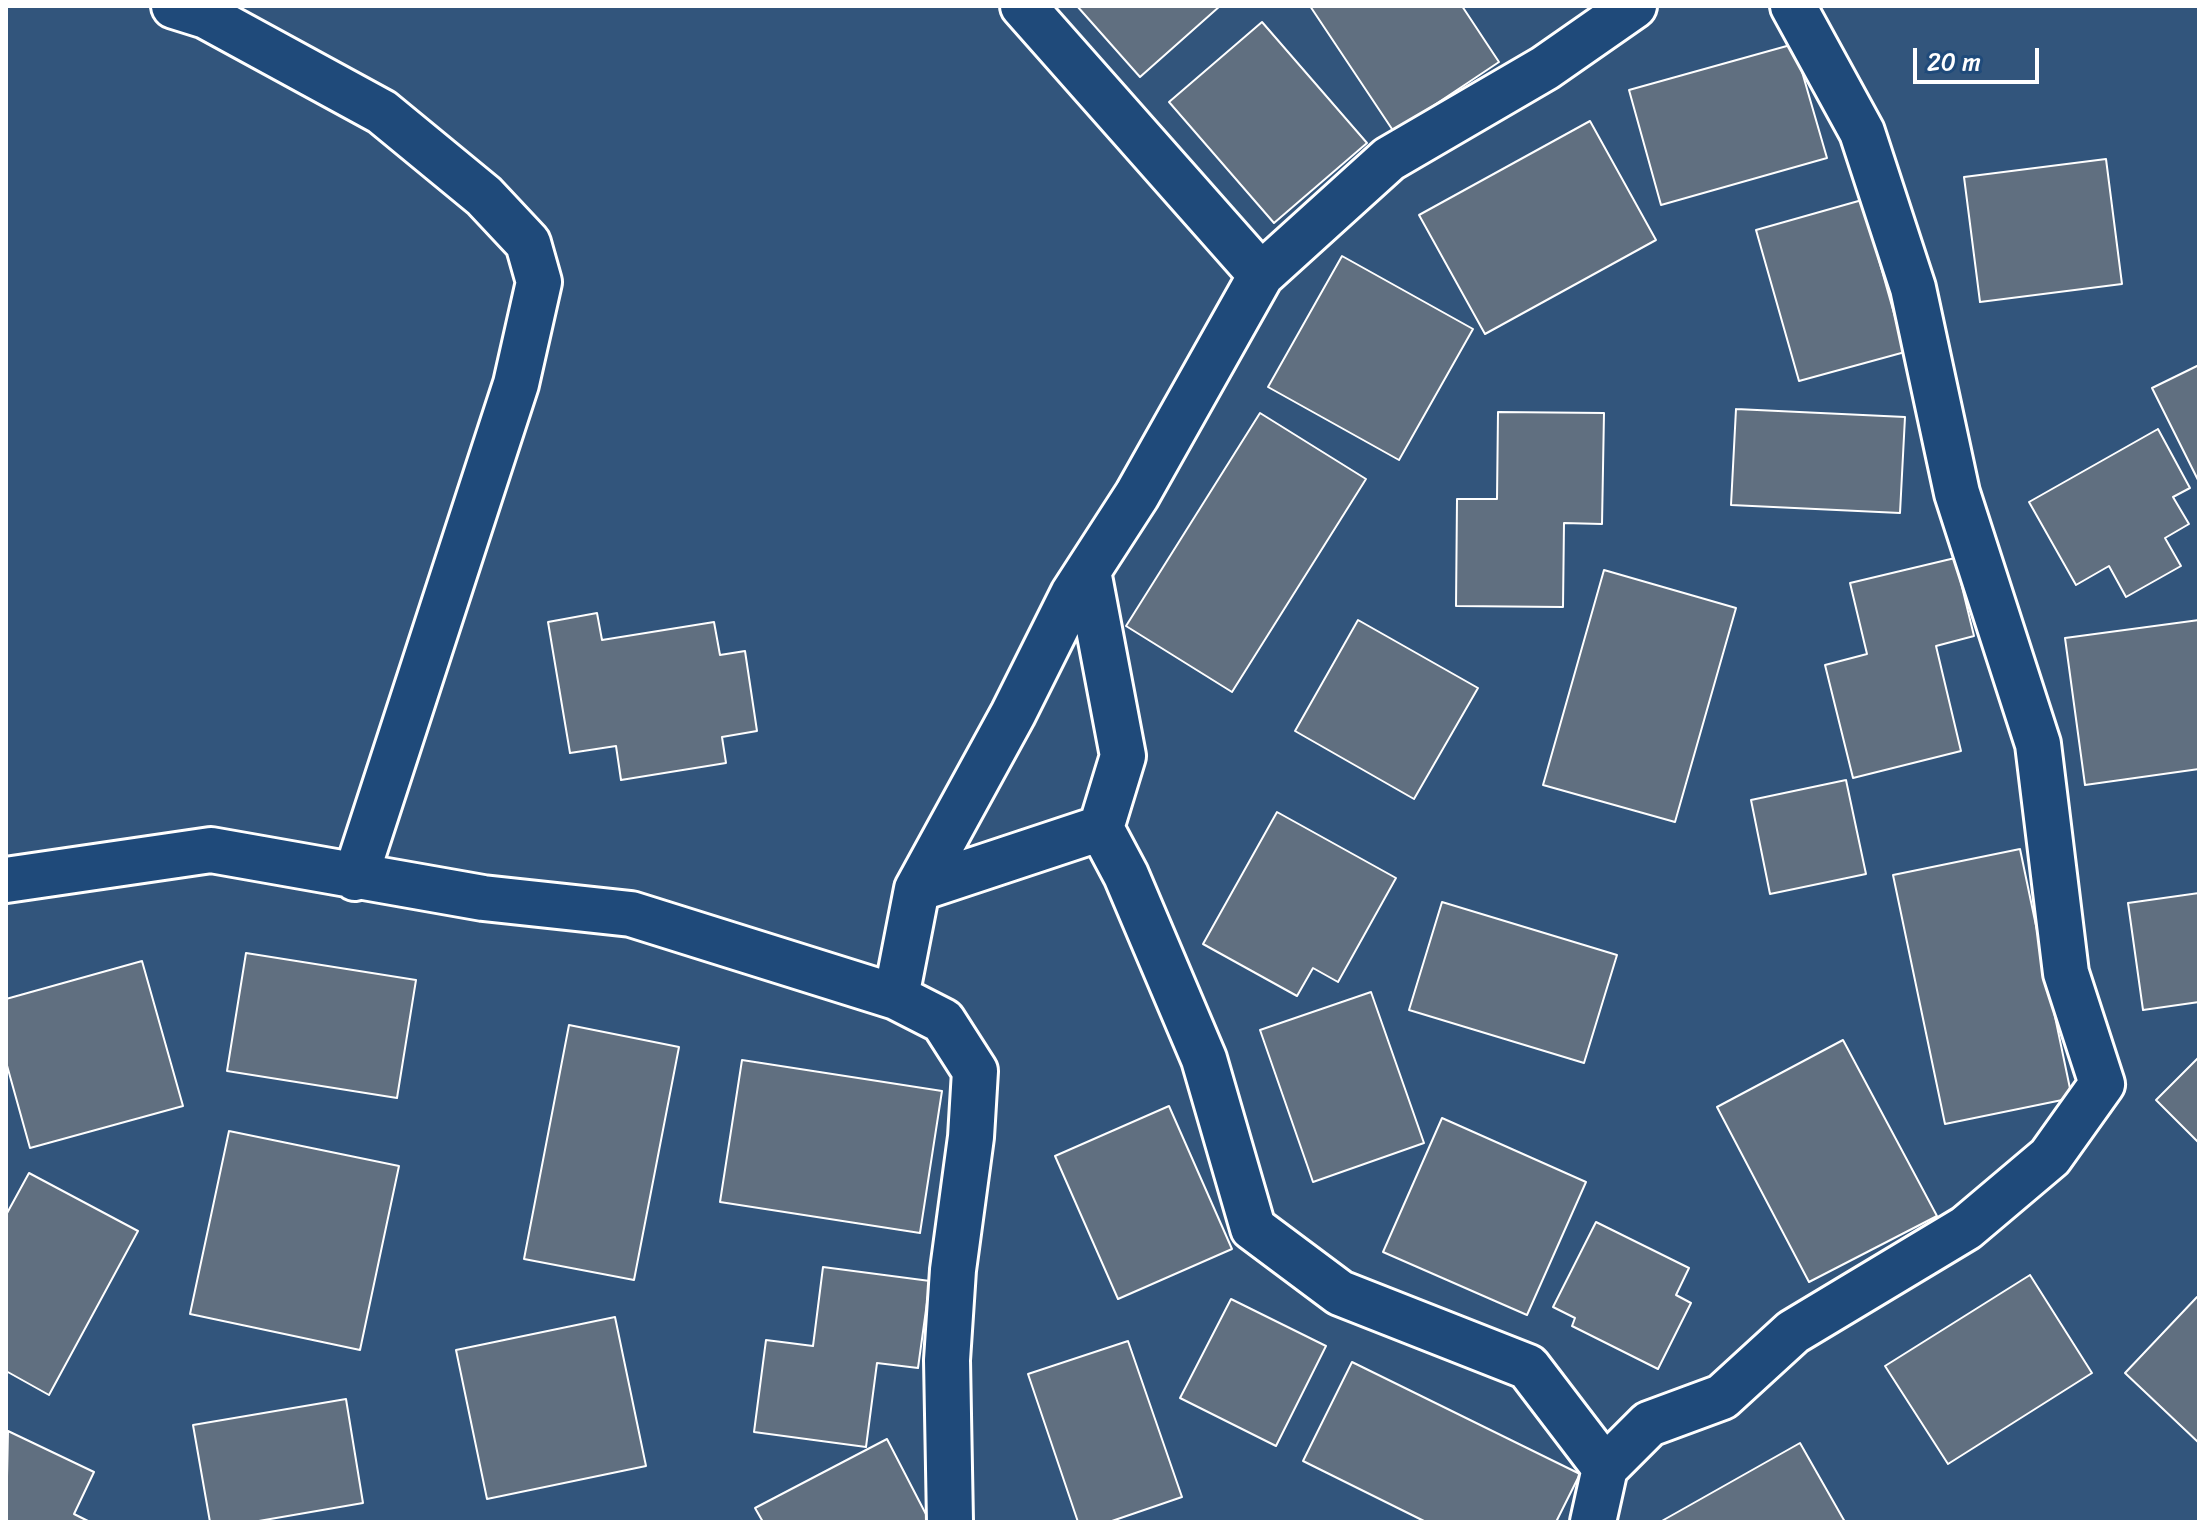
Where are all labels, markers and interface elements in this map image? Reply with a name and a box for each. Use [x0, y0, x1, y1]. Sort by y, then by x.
scale bar [1917, 32, 2043, 82]
text: 20 m [1927, 41, 1981, 83]

